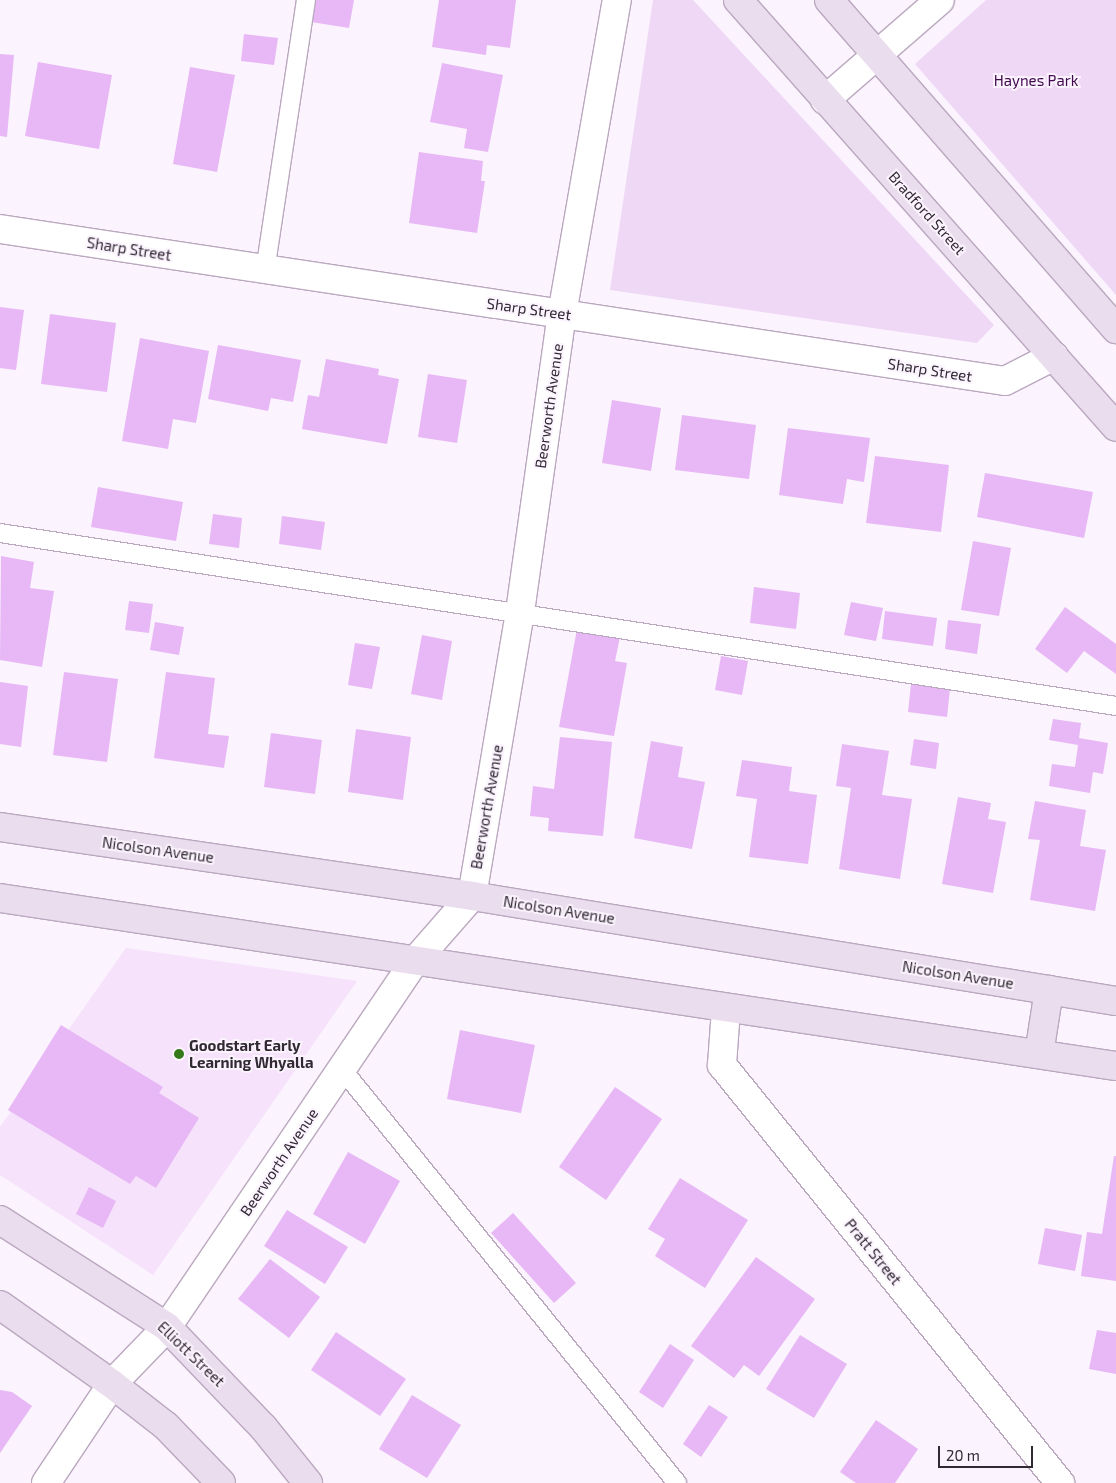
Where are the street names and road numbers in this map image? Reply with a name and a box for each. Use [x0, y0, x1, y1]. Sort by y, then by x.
street label: Bradford Street [885, 168, 969, 258]
street label: Sharp Street [86, 233, 172, 265]
street label: Sharp Street [486, 294, 572, 324]
street label: Beerworth Avenue [531, 342, 567, 470]
street label: Sharp Street [887, 354, 973, 386]
street label: Beerworth Avenue [467, 743, 507, 871]
street label: Nicolson Avenue [101, 833, 215, 867]
street label: Nicolson Avenue [502, 892, 616, 928]
street label: Nicolson Avenue [901, 957, 1015, 993]
street label: Beerworth Avenue [236, 1105, 322, 1219]
street label: Pratt Street [841, 1215, 905, 1289]
street label: Elliott Street [154, 1318, 228, 1390]

